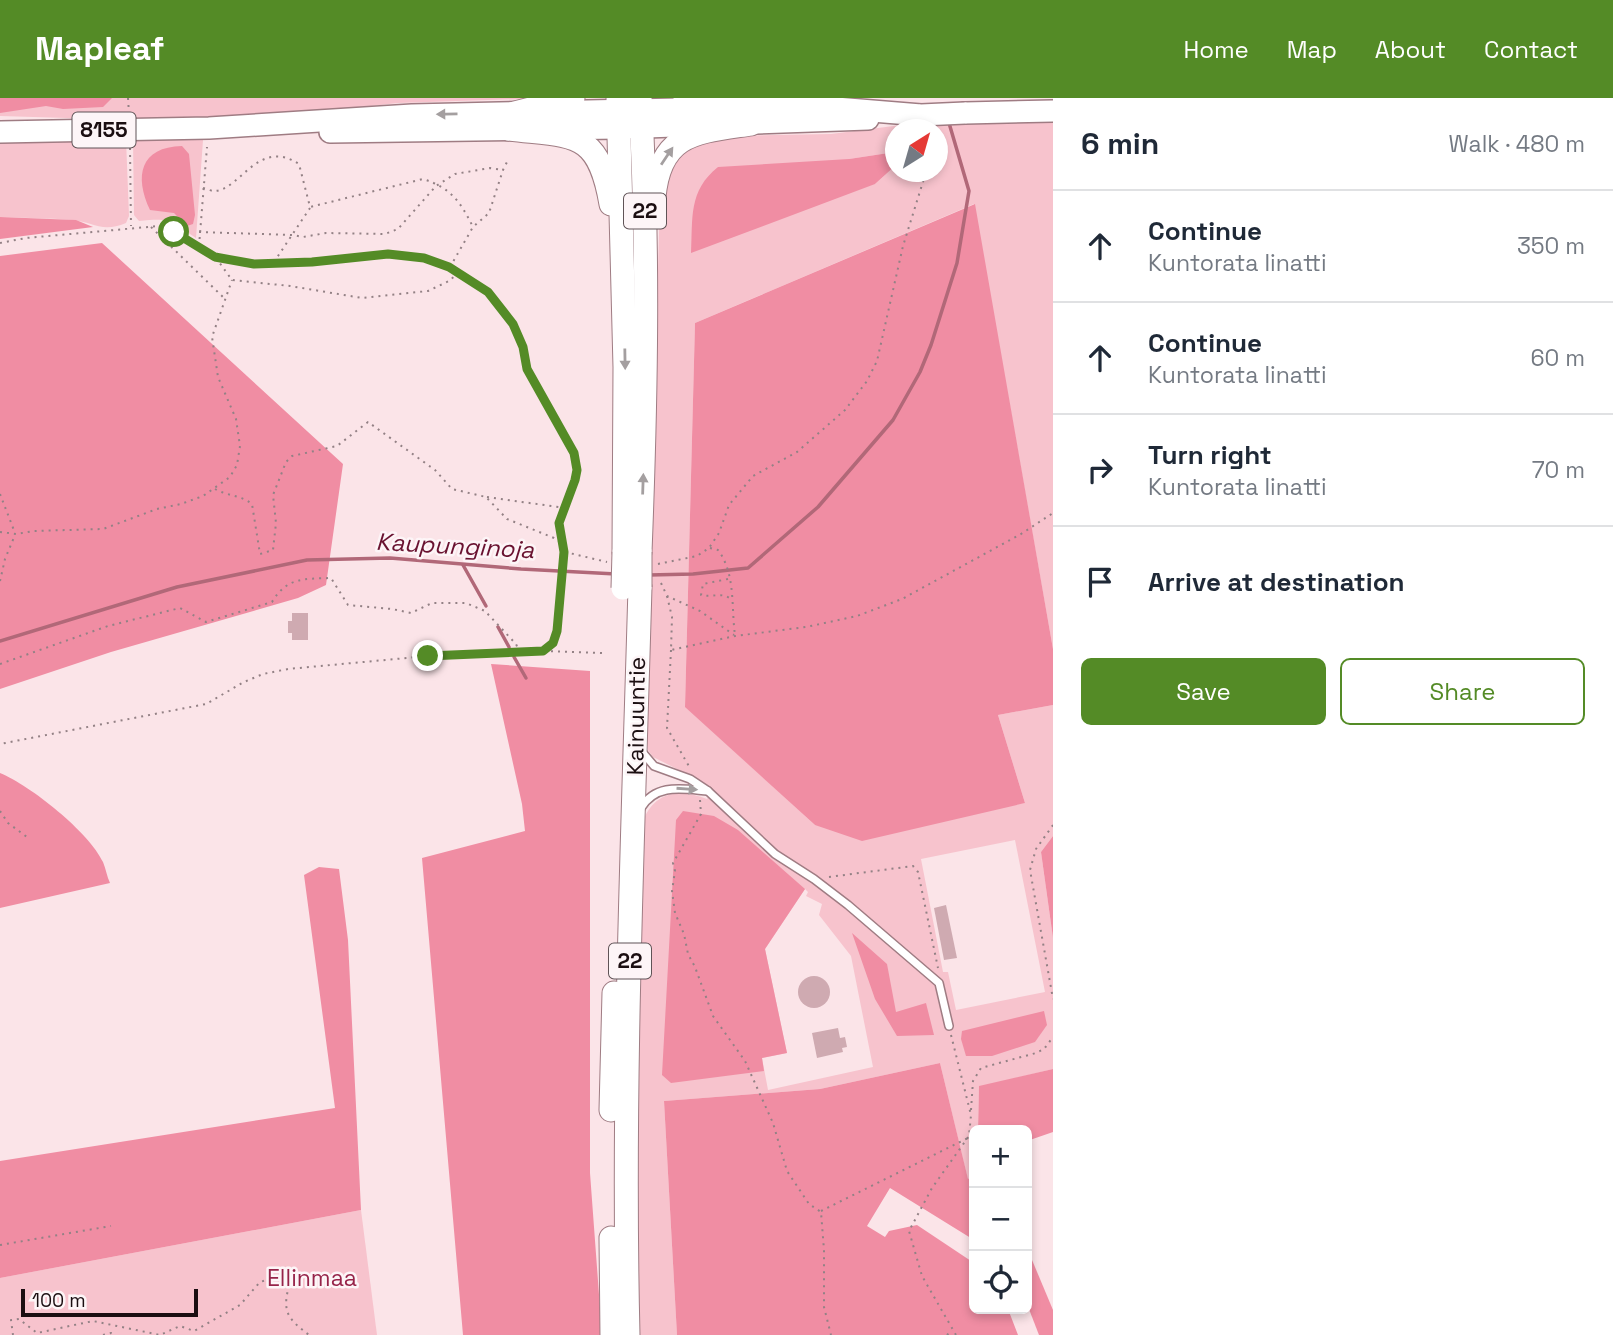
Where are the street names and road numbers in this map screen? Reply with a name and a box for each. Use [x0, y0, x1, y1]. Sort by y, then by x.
road number: 8155 [72, 112, 136, 148]
road number: 22 [624, 194, 666, 228]
street label: Kainuuntie [620, 656, 652, 776]
road number: 22 [609, 944, 651, 978]

